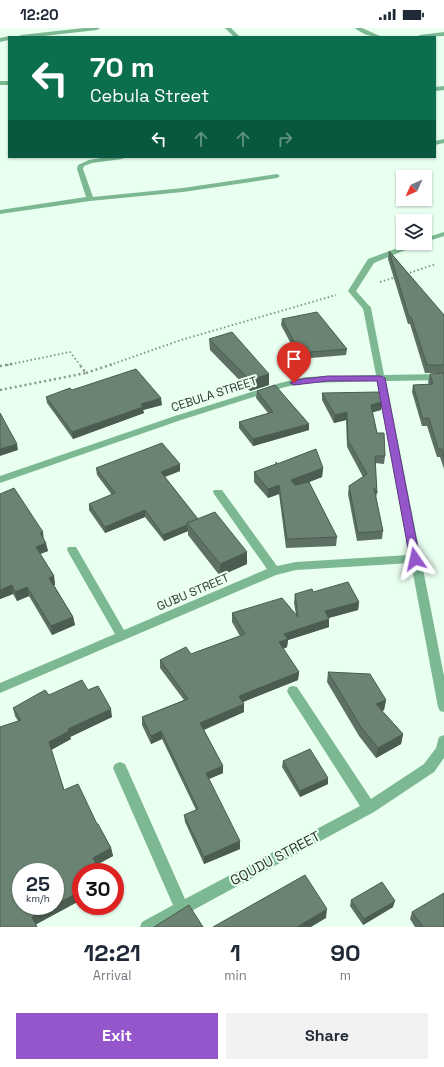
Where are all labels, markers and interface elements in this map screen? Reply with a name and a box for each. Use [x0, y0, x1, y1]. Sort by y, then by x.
text: 12:20 [20, 5, 59, 24]
text: 70 m [90, 49, 155, 85]
icon: left [24, 52, 76, 104]
text: Cebula Street [90, 84, 209, 107]
icon: left [148, 128, 170, 150]
icon: ahead [190, 128, 212, 150]
icon: ahead [232, 128, 254, 150]
icon: right [274, 128, 296, 150]
north arrow [396, 170, 432, 206]
map controls [396, 170, 432, 250]
button: layers [396, 214, 432, 250]
pin [277, 342, 311, 383]
icon: arrive [283, 348, 305, 370]
street label: CEBULA STREET [169, 373, 259, 415]
position arrow [394, 538, 436, 580]
street label: GUBU STREET [154, 570, 232, 614]
street label: GQUDU STREET [227, 827, 323, 889]
speed limit sign: 30 [72, 863, 124, 915]
text: 25 [26, 871, 50, 897]
text: km/h [26, 892, 50, 905]
text: 12:21 [83, 937, 141, 968]
text: 1 [230, 937, 241, 968]
text: 90 [330, 937, 361, 968]
text: Arrival [93, 967, 131, 984]
text: min [224, 967, 247, 984]
text: m [340, 967, 351, 984]
button: Exit [16, 1013, 218, 1059]
button: Share [226, 1013, 428, 1059]

